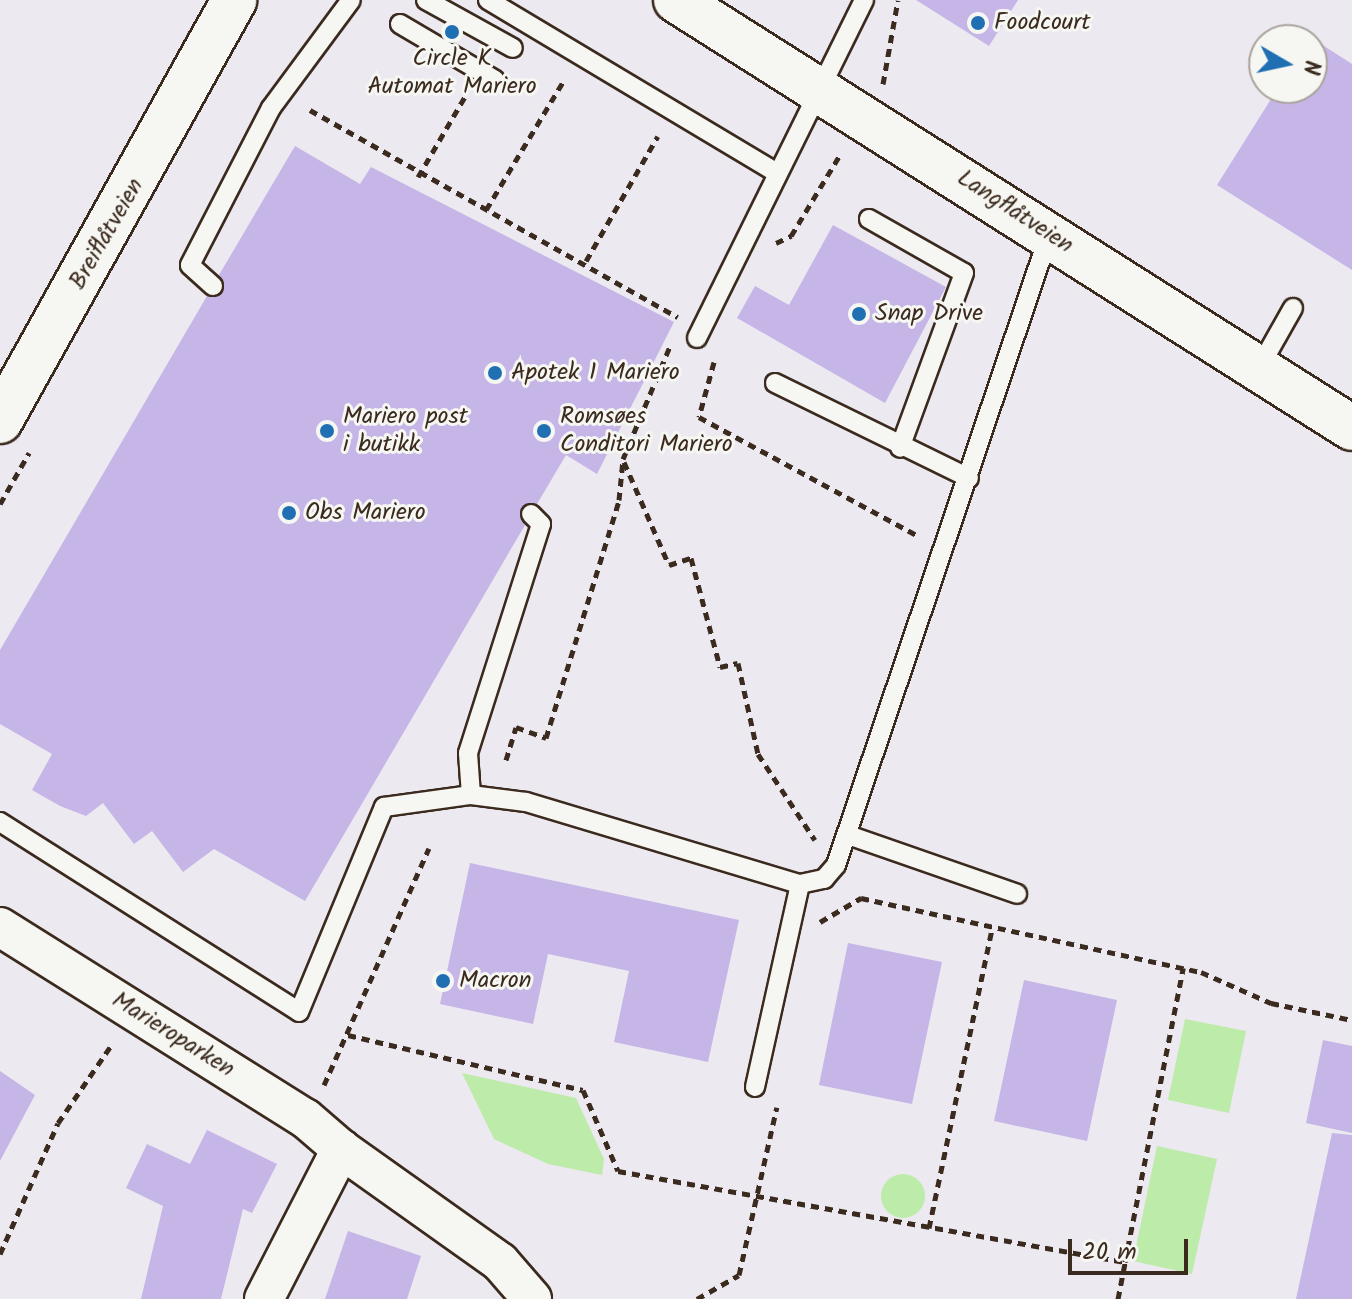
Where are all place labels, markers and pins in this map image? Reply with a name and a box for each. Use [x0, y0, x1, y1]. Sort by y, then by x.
place label: Foodcourt [994, 9, 1091, 37]
marker: Foodcourt [969, 14, 987, 32]
marker: Circle K Automat Mariero [443, 23, 461, 41]
place label: Circle K Automat Mariero [367, 45, 537, 101]
place label: Snap Drive [875, 300, 983, 328]
marker: Snap Drive [850, 305, 868, 323]
place label: Apotek 1 Mariero [511, 359, 680, 387]
marker: Apotek 1 Mariero [486, 364, 504, 382]
place label: Mariero post i butikk [343, 403, 468, 459]
place label: Romsøes Conditori Mariero [560, 403, 733, 459]
marker: Mariero post i butikk [318, 422, 336, 440]
marker: Romsøes Conditori Mariero [535, 422, 553, 440]
place label: Obs Mariero [305, 499, 426, 527]
marker: Obs Mariero [280, 504, 298, 522]
place label: Macron [459, 967, 531, 995]
marker: Macron [434, 972, 452, 990]

